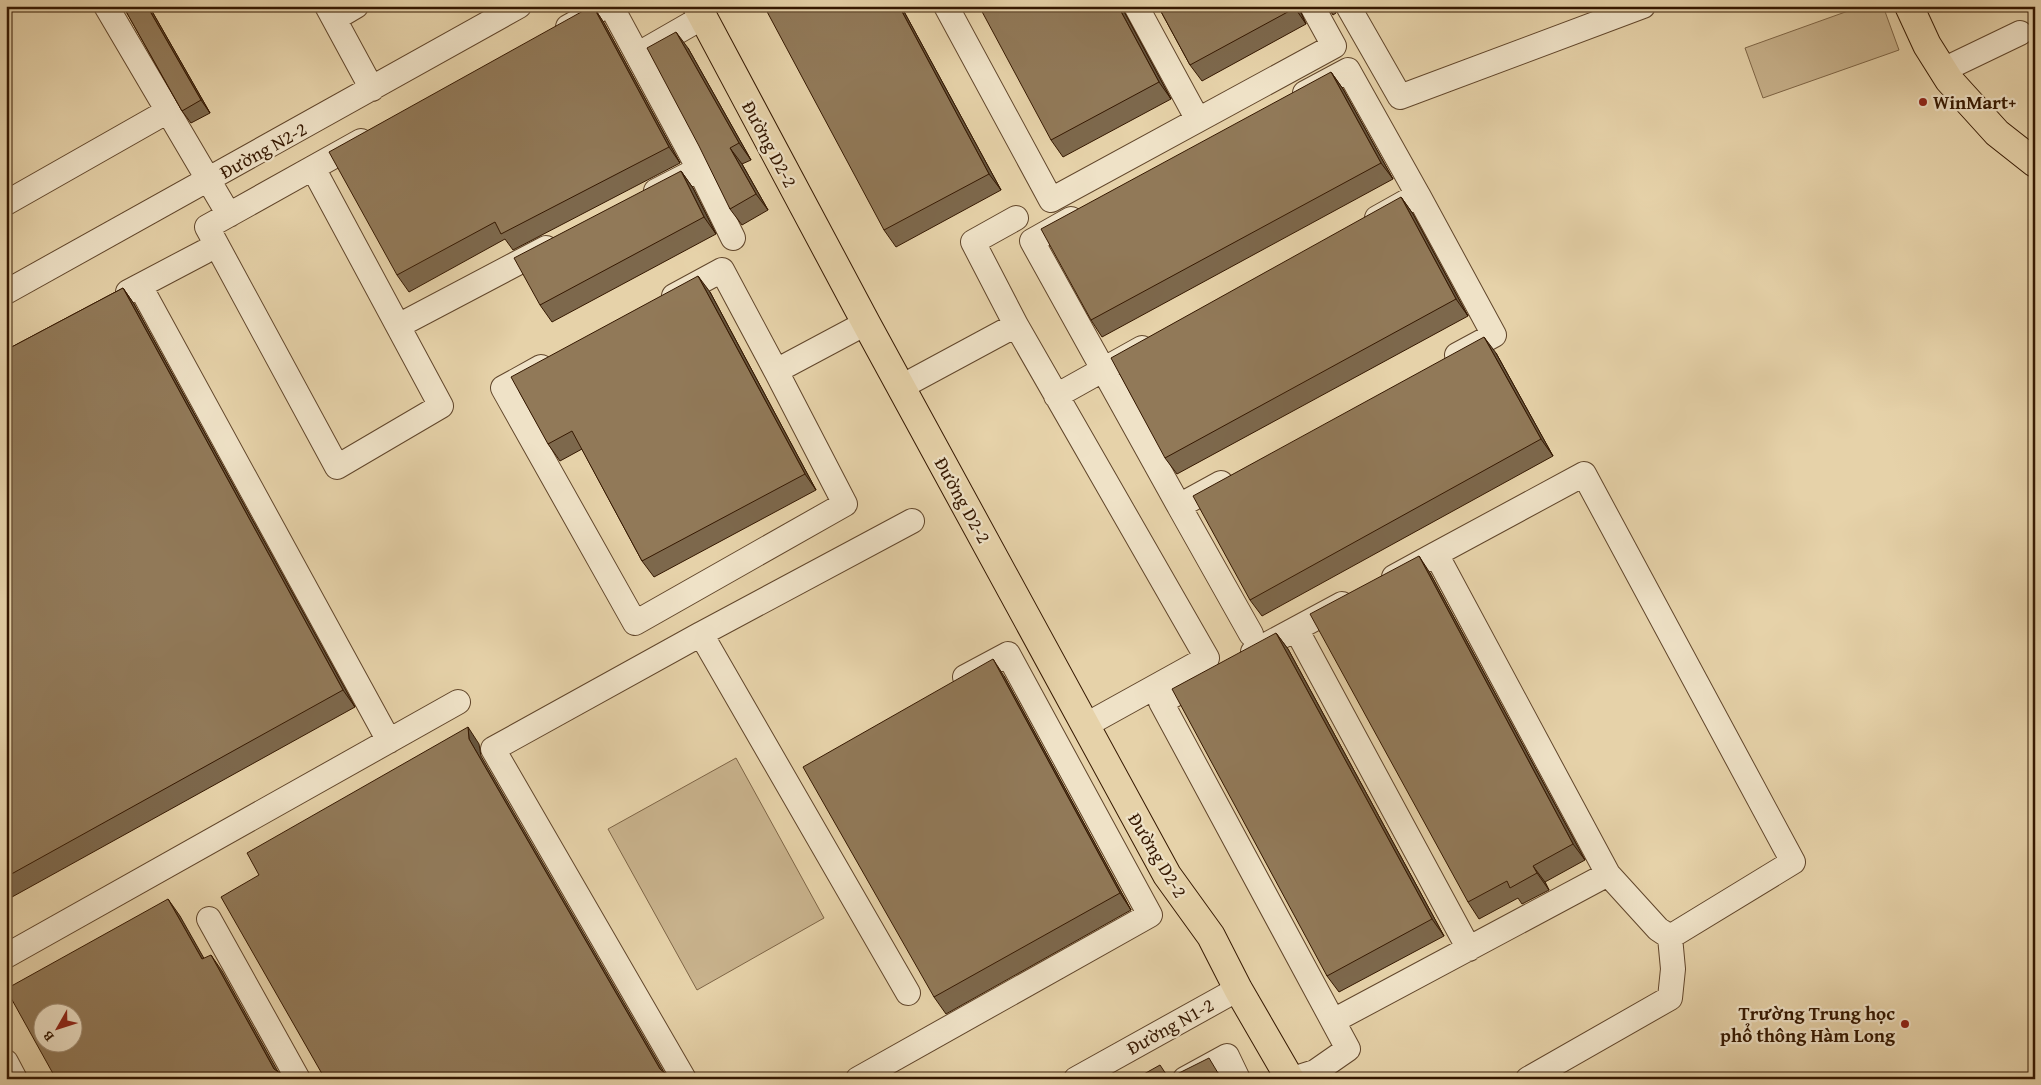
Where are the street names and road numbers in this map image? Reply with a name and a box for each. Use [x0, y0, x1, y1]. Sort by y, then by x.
street label: Đường D2-2 [735, 96, 805, 192]
street label: Đường N2-2 [214, 115, 312, 185]
street label: Đường D2-2 [928, 452, 998, 548]
street label: Đường D2-2 [1122, 807, 1194, 903]
street label: Đường N1-2 [1121, 991, 1219, 1061]

